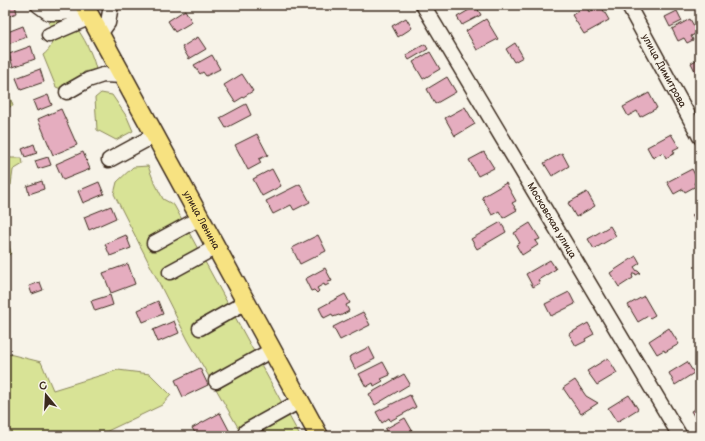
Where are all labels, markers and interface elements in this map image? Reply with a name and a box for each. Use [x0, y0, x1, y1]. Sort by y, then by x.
street label: улица Димитрова [639, 32, 689, 110]
street label: Московская улица [524, 181, 579, 261]
street label: улица Ленина [180, 189, 222, 252]
north arrow [26, 375, 66, 415]
text: С [37, 378, 49, 393]

